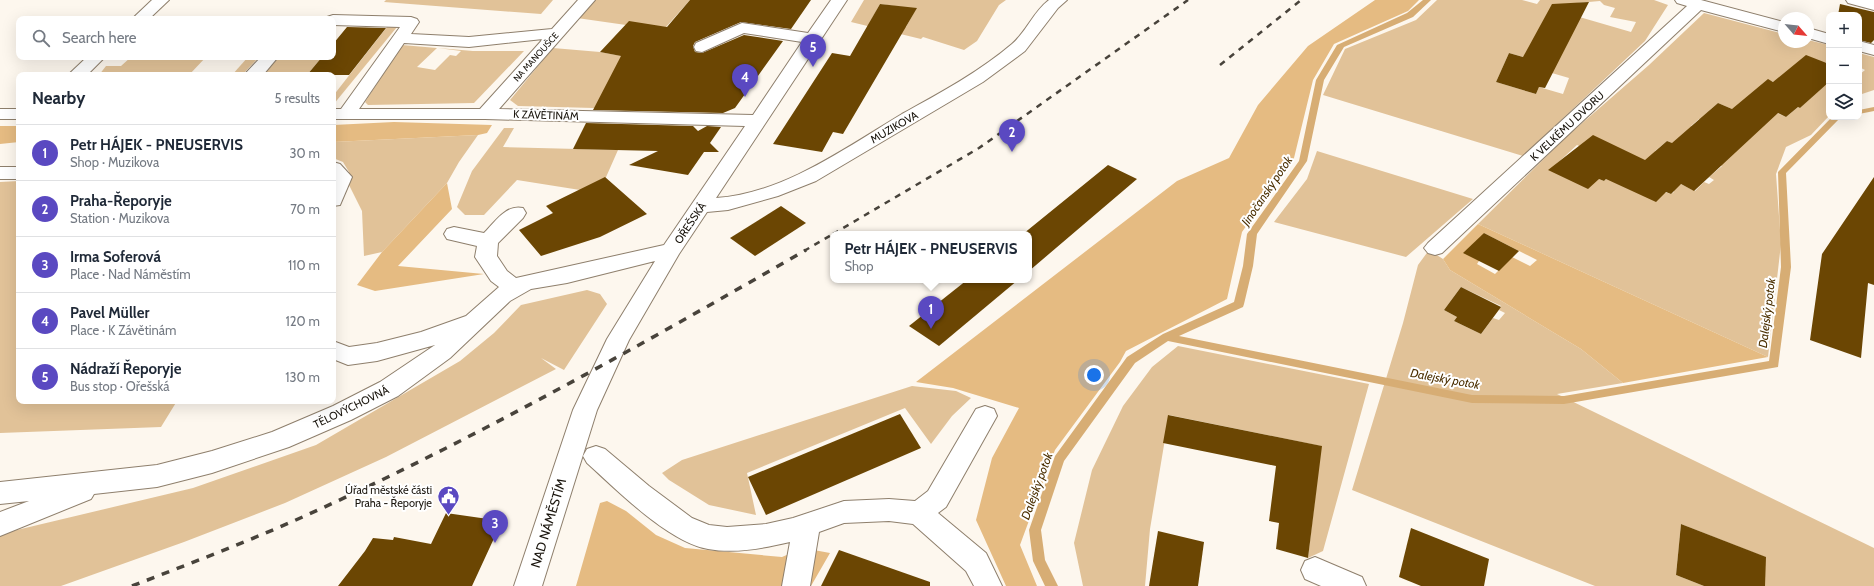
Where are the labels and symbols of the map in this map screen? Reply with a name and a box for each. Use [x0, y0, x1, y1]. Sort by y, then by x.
north arrow [1778, 12, 1814, 48]
street label: NA MANOUŠCE [510, 29, 561, 84]
pin: 5 [800, 34, 826, 67]
pin: 4 [732, 64, 758, 97]
street label: K VELKÉMU DVORU [1527, 88, 1607, 164]
street label: K ZÁVĚTINÁM [513, 107, 579, 123]
street label: MUZIKOVA [868, 108, 921, 146]
pin: 2 [999, 119, 1025, 152]
water label: Jinočanský potok [1237, 152, 1296, 229]
street label: OŘEŠSKÁ [671, 199, 709, 246]
water label: Dalejský potok [1755, 276, 1778, 349]
pin: 1 [918, 296, 944, 329]
your location [1084, 365, 1104, 385]
water label: Dalejský potok [1409, 365, 1482, 392]
street label: TĚLOVÝCHOVNÁ [311, 383, 391, 431]
water label: Dalejský potok [1017, 449, 1056, 521]
street label: NAD NÁMĚSTÍM [526, 476, 569, 570]
place label: Úřad městské části Praha - Řeporyje [345, 483, 432, 510]
public building icon: Úřad městské části Praha - Řeporyje [435, 483, 461, 516]
pin: 3 [482, 510, 508, 543]

